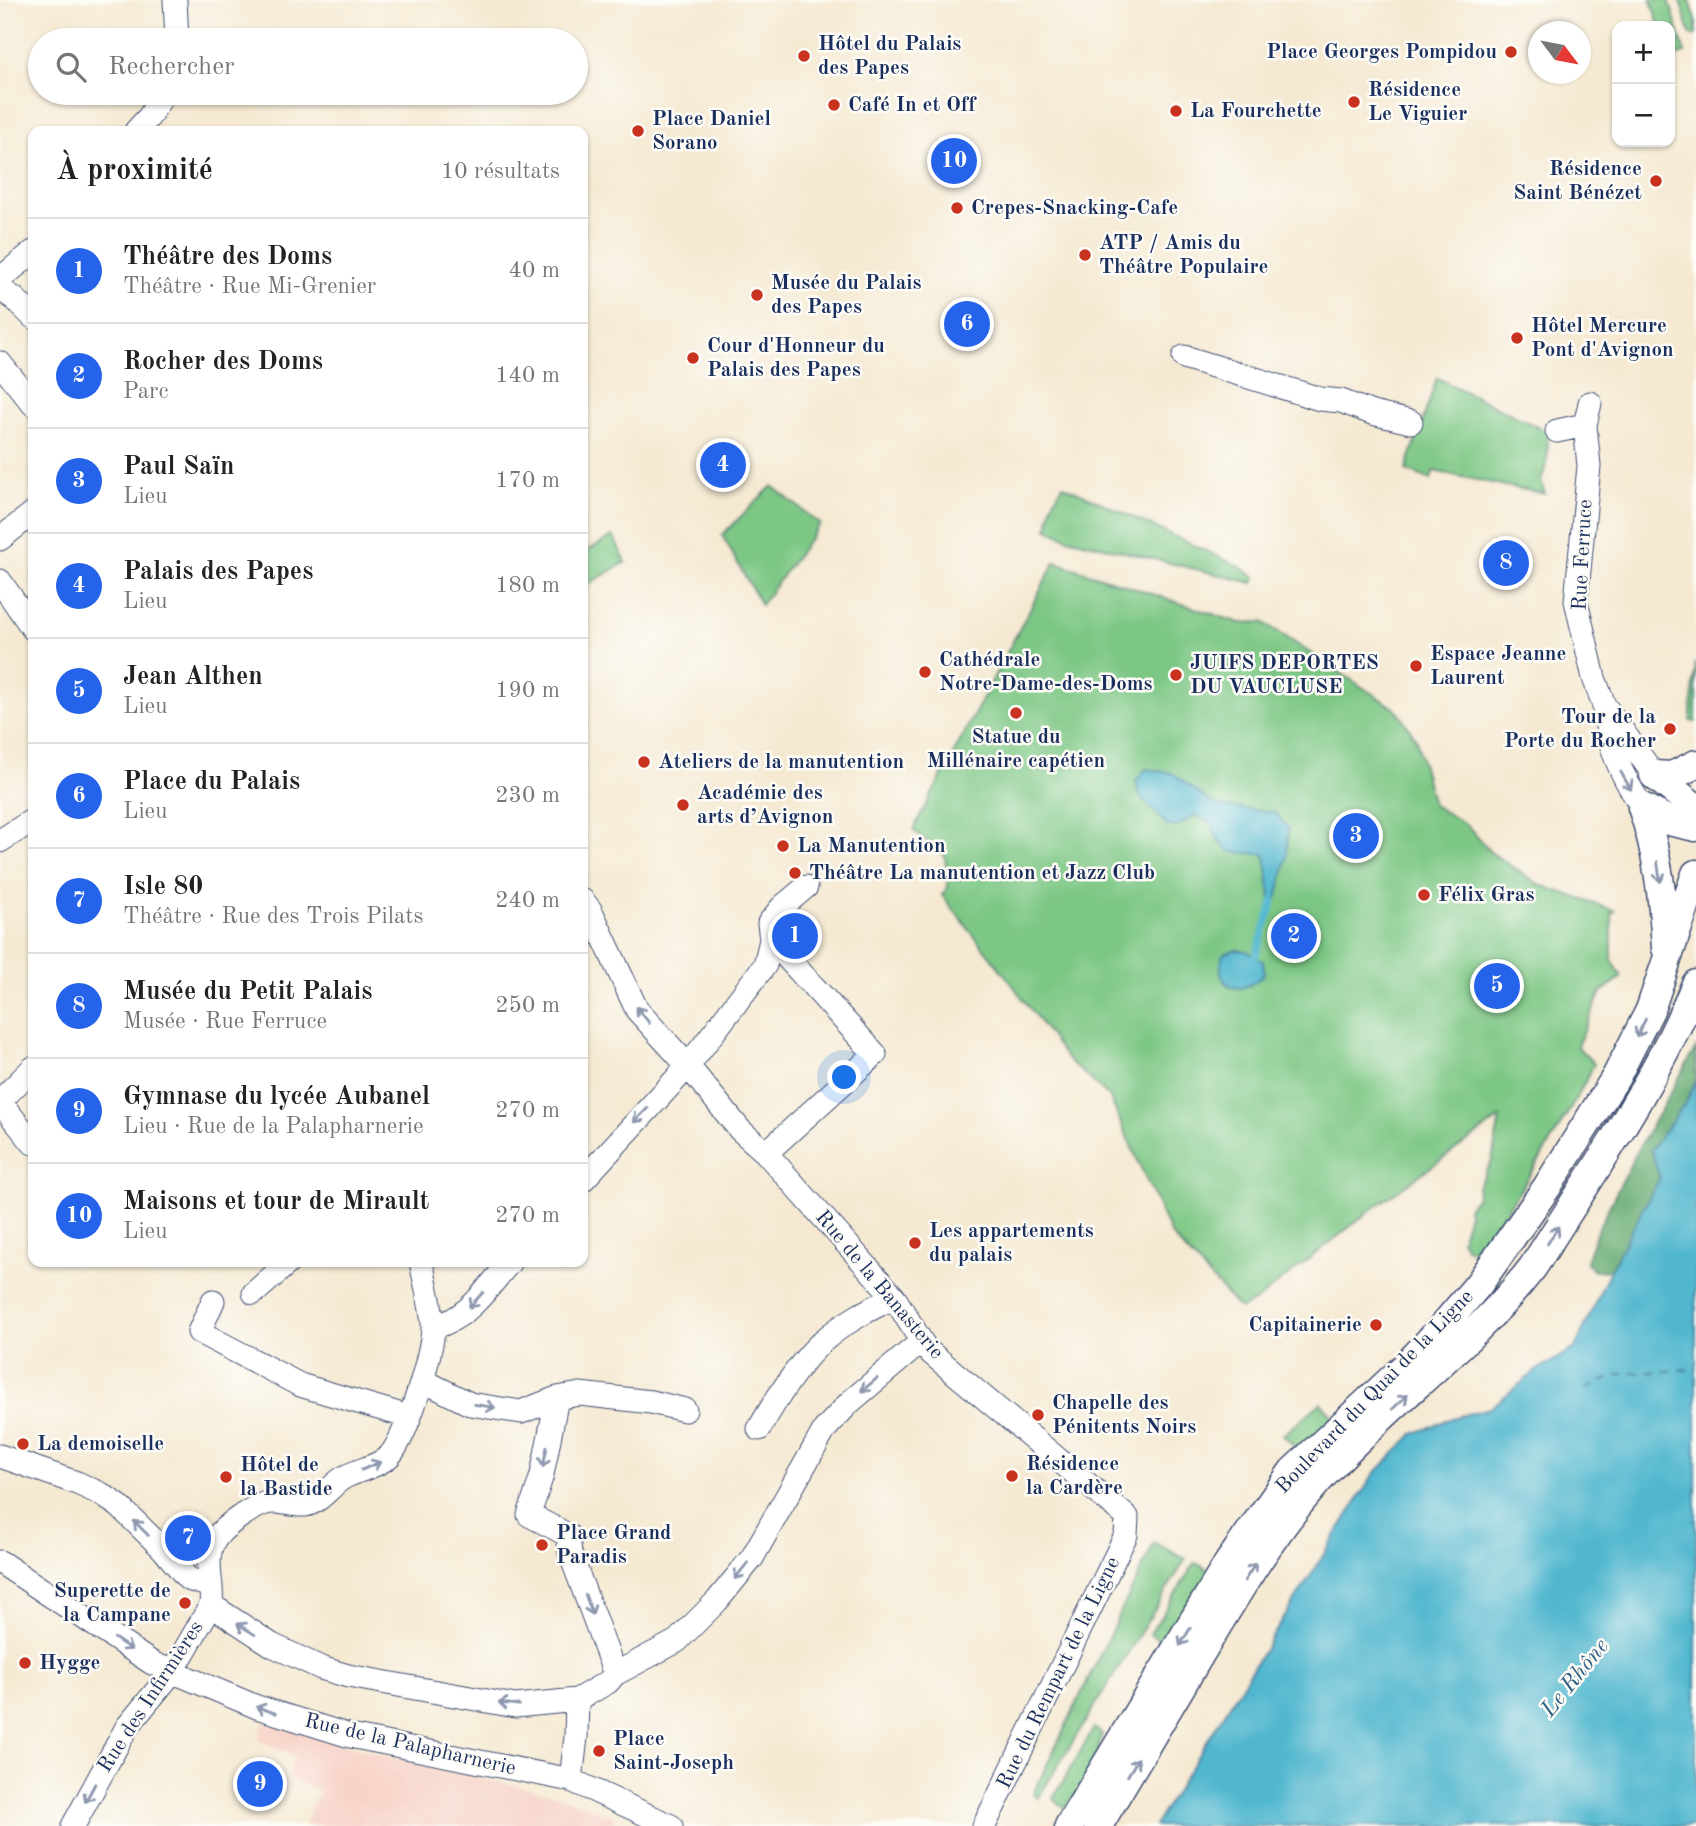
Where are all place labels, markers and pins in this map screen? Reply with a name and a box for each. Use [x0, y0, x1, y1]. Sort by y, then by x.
place label: Hôtel du Palais des Papes [818, 34, 961, 79]
place label: Place Georges Pompidou [1266, 42, 1497, 63]
marker: Place Georges Pompidou [1503, 44, 1519, 60]
marker: Hôtel du Palais des Papes [796, 48, 812, 64]
place label: Résidence Le Viguier [1368, 80, 1467, 125]
marker: Résidence Le Viguier [1346, 94, 1362, 110]
place label: Café In et Off [848, 95, 977, 116]
marker: Café In et Off [826, 97, 842, 113]
place label: La Fourchette [1190, 101, 1322, 122]
marker: La Fourchette [1168, 103, 1184, 119]
place label: Place Daniel Sorano [652, 109, 771, 154]
marker: Place Daniel Sorano [630, 123, 646, 139]
pin: 10 [931, 135, 977, 187]
place label: Résidence Saint Bénézet [1513, 159, 1642, 204]
marker: Résidence Saint Bénézet [1648, 173, 1664, 189]
place label: Crepes-Snacking-Cafe [971, 198, 1178, 219]
marker: Crepes-Snacking-Cafe [949, 200, 965, 216]
place label: ATP / Amis du Théâtre Populaire [1099, 233, 1269, 278]
marker: ATP / Amis du Théâtre Populaire [1077, 247, 1093, 263]
place label: Musée du Palais des Papes [771, 273, 922, 318]
marker: Musée du Palais des Papes [749, 287, 765, 303]
pin: 6 [944, 298, 990, 350]
place label: Hôtel Mercure Pont d'Avignon [1531, 316, 1674, 361]
marker: Hôtel Mercure Pont d'Avignon [1509, 330, 1525, 346]
place label: Cour d'Honneur du Palais des Papes [707, 336, 885, 381]
marker: Cour d'Honneur du Palais des Papes [685, 350, 701, 366]
pin: 4 [700, 439, 746, 491]
pin: 8 [1483, 537, 1529, 589]
place label: Espace Jeanne Laurent [1430, 644, 1566, 689]
place label: Cathédrale Notre-Dame-des-Doms [939, 650, 1153, 695]
place label: JUIFS DEPORTES DU VAUCLUSE [1190, 653, 1379, 698]
marker: Espace Jeanne Laurent [1408, 658, 1424, 674]
marker: Cathédrale Notre-Dame-des-Doms [917, 664, 933, 680]
marker: JUIFS DEPORTES DU VAUCLUSE [1168, 667, 1184, 683]
marker: Statue du Millénaire capétien [1008, 705, 1024, 721]
place label: Tour de la Porte du Rocher [1504, 707, 1656, 752]
marker: Tour de la Porte du Rocher [1662, 721, 1678, 737]
place label: Statue du Millénaire capétien [927, 727, 1105, 772]
place label: Ateliers de la manutention [658, 752, 904, 773]
marker: Ateliers de la manutention [636, 754, 652, 770]
place label: Académie des arts d’Avignon [697, 783, 834, 828]
marker: Académie des arts d’Avignon [675, 797, 691, 813]
pin: 3 [1333, 810, 1379, 862]
place label: La Manutention [797, 836, 946, 857]
marker: La Manutention [775, 838, 791, 854]
place label: Théâtre La manutention et Jazz Club [809, 863, 1155, 884]
marker: Théâtre La manutention et Jazz Club [787, 865, 803, 881]
place label: Félix Gras [1438, 885, 1534, 906]
marker: Félix Gras [1416, 887, 1432, 903]
pin: 1 [772, 910, 818, 962]
pin: 2 [1271, 910, 1317, 962]
pin: 5 [1474, 960, 1520, 1012]
place label: Les appartements du palais [929, 1221, 1094, 1266]
marker: Les appartements du palais [907, 1235, 923, 1251]
place label: Capitainerie [1248, 1315, 1362, 1336]
marker: Capitainerie [1368, 1317, 1384, 1333]
place label: Chapelle des Pénitents Noirs [1052, 1393, 1196, 1438]
marker: Chapelle des Pénitents Noirs [1030, 1407, 1046, 1423]
place label: La demoiselle [37, 1434, 164, 1455]
marker: La demoiselle [15, 1436, 31, 1452]
place label: Résidence la Cardère [1026, 1454, 1123, 1499]
place label: Hôtel de la Bastide [240, 1455, 333, 1500]
marker: Résidence la Cardère [1004, 1468, 1020, 1484]
marker: Hôtel de la Bastide [218, 1469, 234, 1485]
pin: 7 [165, 1512, 211, 1564]
place label: Place Grand Paradis [556, 1523, 671, 1568]
marker: Place Grand Paradis [534, 1537, 550, 1553]
place label: Superette de la Campane [54, 1581, 171, 1626]
marker: Superette de la Campane [177, 1595, 193, 1611]
place label: Hygge [39, 1653, 101, 1674]
marker: Hygge [17, 1655, 33, 1671]
place label: Place Saint-Joseph [613, 1729, 734, 1774]
marker: Place Saint-Joseph [591, 1743, 607, 1759]
pin: 9 [237, 1758, 283, 1810]

